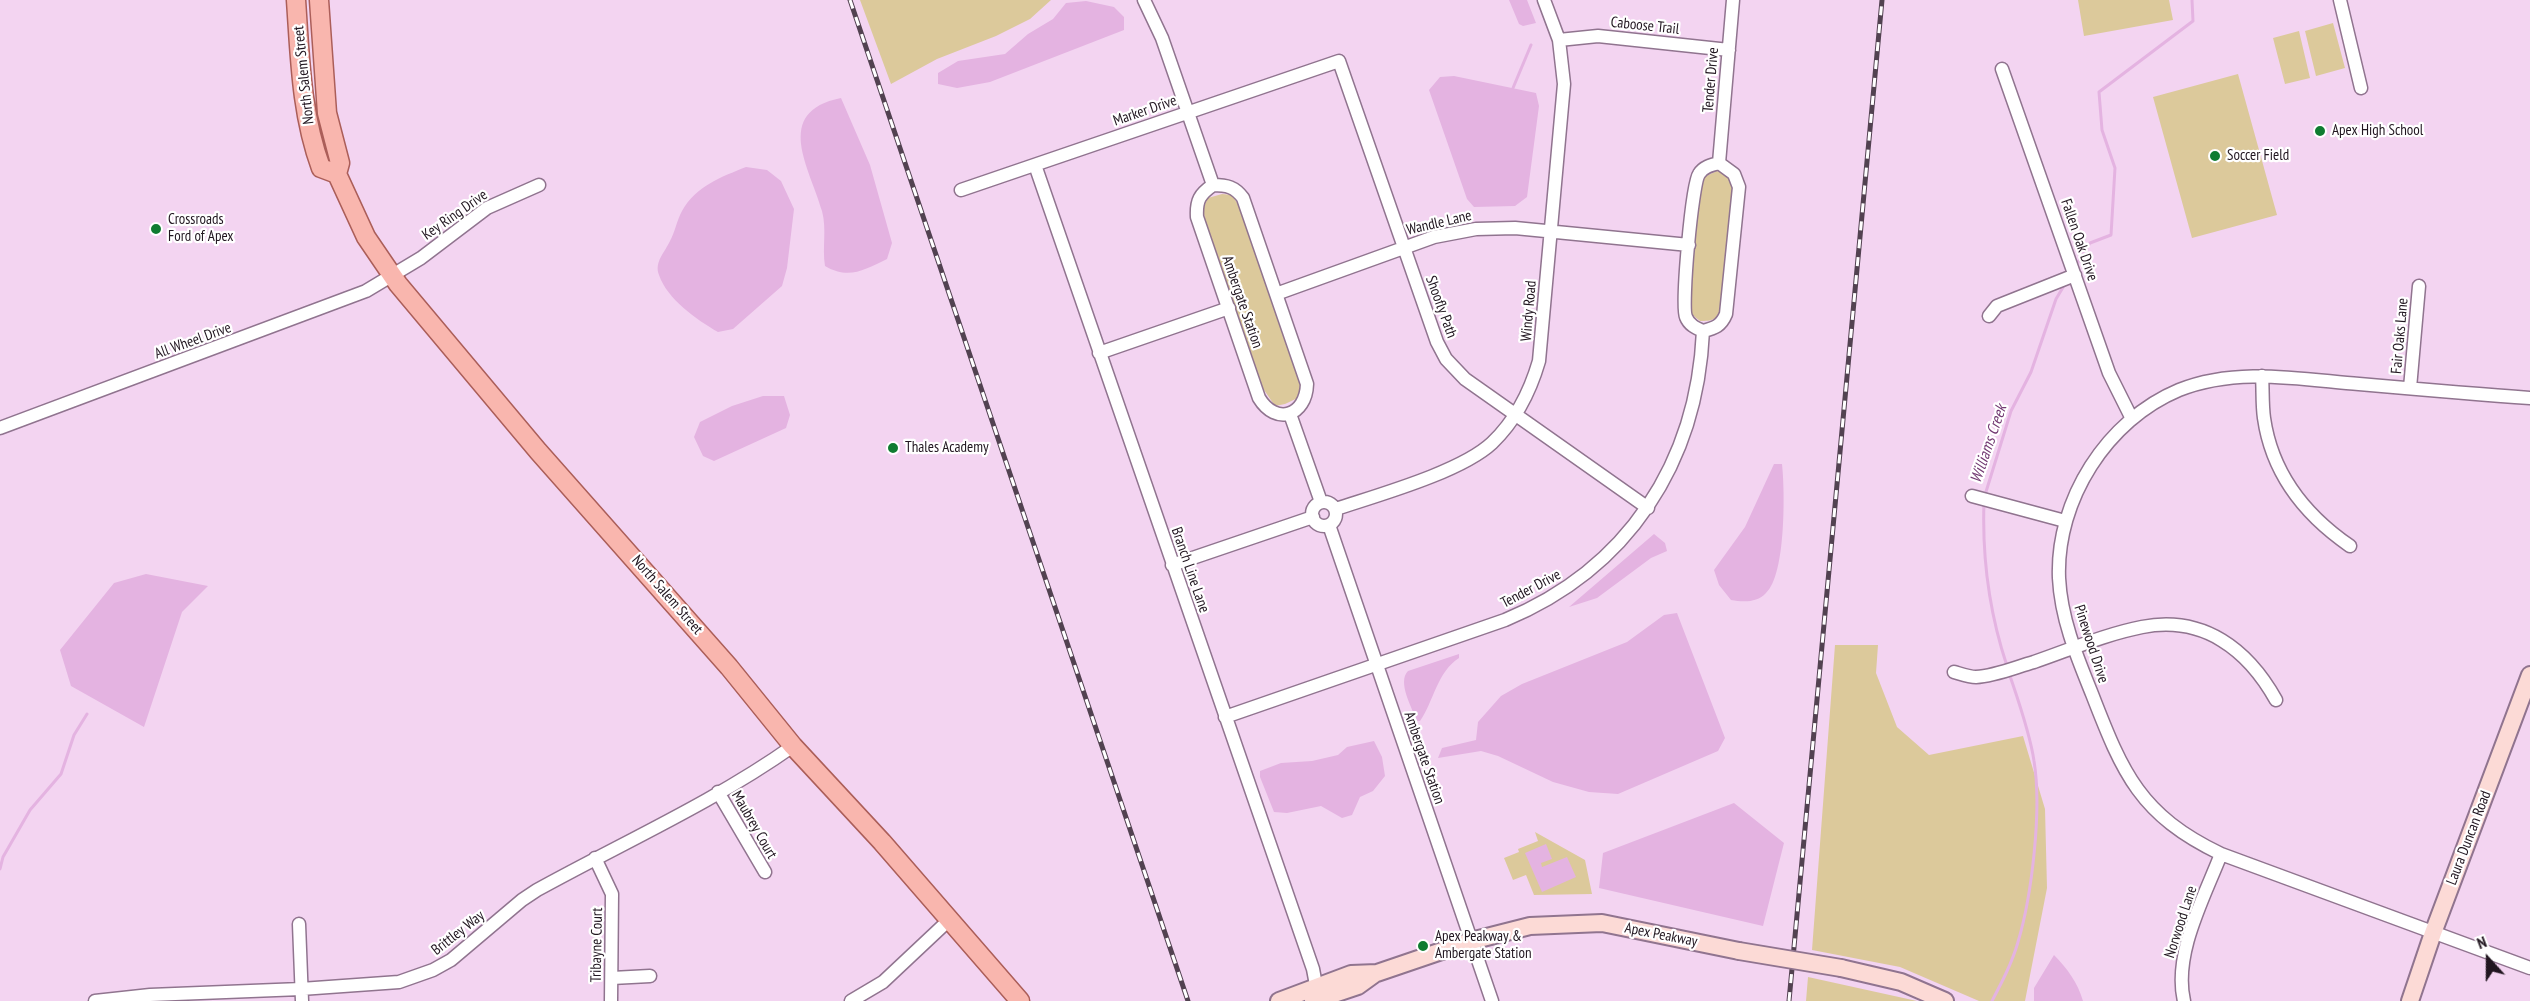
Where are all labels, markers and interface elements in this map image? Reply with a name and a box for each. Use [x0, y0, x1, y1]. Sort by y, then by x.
street label: Caboose Trail [1610, 13, 1680, 39]
street label: North Salem Street [290, 25, 318, 125]
street label: Tender Drive [1699, 47, 1723, 113]
street label: Marker Drive [1111, 92, 1179, 130]
place label: Apex High School [2332, 122, 2423, 140]
marker: Apex High School [2313, 124, 2327, 138]
place label: Soccer Field [2227, 147, 2289, 165]
marker: Soccer Field [2208, 149, 2222, 163]
street label: Key Ring Drive [419, 186, 491, 244]
street label: Fallen Oak Drive [2057, 197, 2101, 283]
street label: Wandle Lane [1405, 207, 1473, 239]
place label: Crossroads Ford of Apex [168, 211, 234, 246]
marker: Crossroads Ford of Apex [149, 222, 163, 236]
street label: Ambergate Station [1218, 253, 1266, 351]
street label: Shoofly Path [1421, 273, 1461, 341]
street label: Windy Road [1517, 280, 1541, 342]
street label: Fair Oaks Lane [2388, 297, 2412, 375]
street label: All Wheel Drive [152, 319, 234, 363]
water label: Williams Creek [1967, 402, 2011, 486]
place label: Thales Academy [905, 439, 989, 457]
marker: Thales Academy [886, 441, 900, 455]
street label: Branch Line Lane [1167, 525, 1213, 615]
street label: North Salem Street [628, 552, 706, 638]
street label: Tender Drive [1498, 566, 1564, 612]
street label: Pinewood Drive [2070, 603, 2112, 685]
street label: Ambergate Station [1400, 709, 1448, 807]
street label: Maubrey Court [727, 788, 781, 862]
street label: Laura Duncan Road [2443, 788, 2495, 888]
street label: Norwood Lane [2161, 884, 2201, 960]
street label: Brittley Way [428, 907, 488, 959]
street label: Tribayne Court [587, 907, 607, 983]
street label: Apex Peakway [1623, 919, 1699, 951]
place label: Apex Peakway & Ambergate Station [1435, 928, 1532, 963]
north arrow [2458, 929, 2518, 989]
text: N [2474, 931, 2489, 953]
marker: Apex Peakway & Ambergate Station [1416, 939, 1430, 953]

